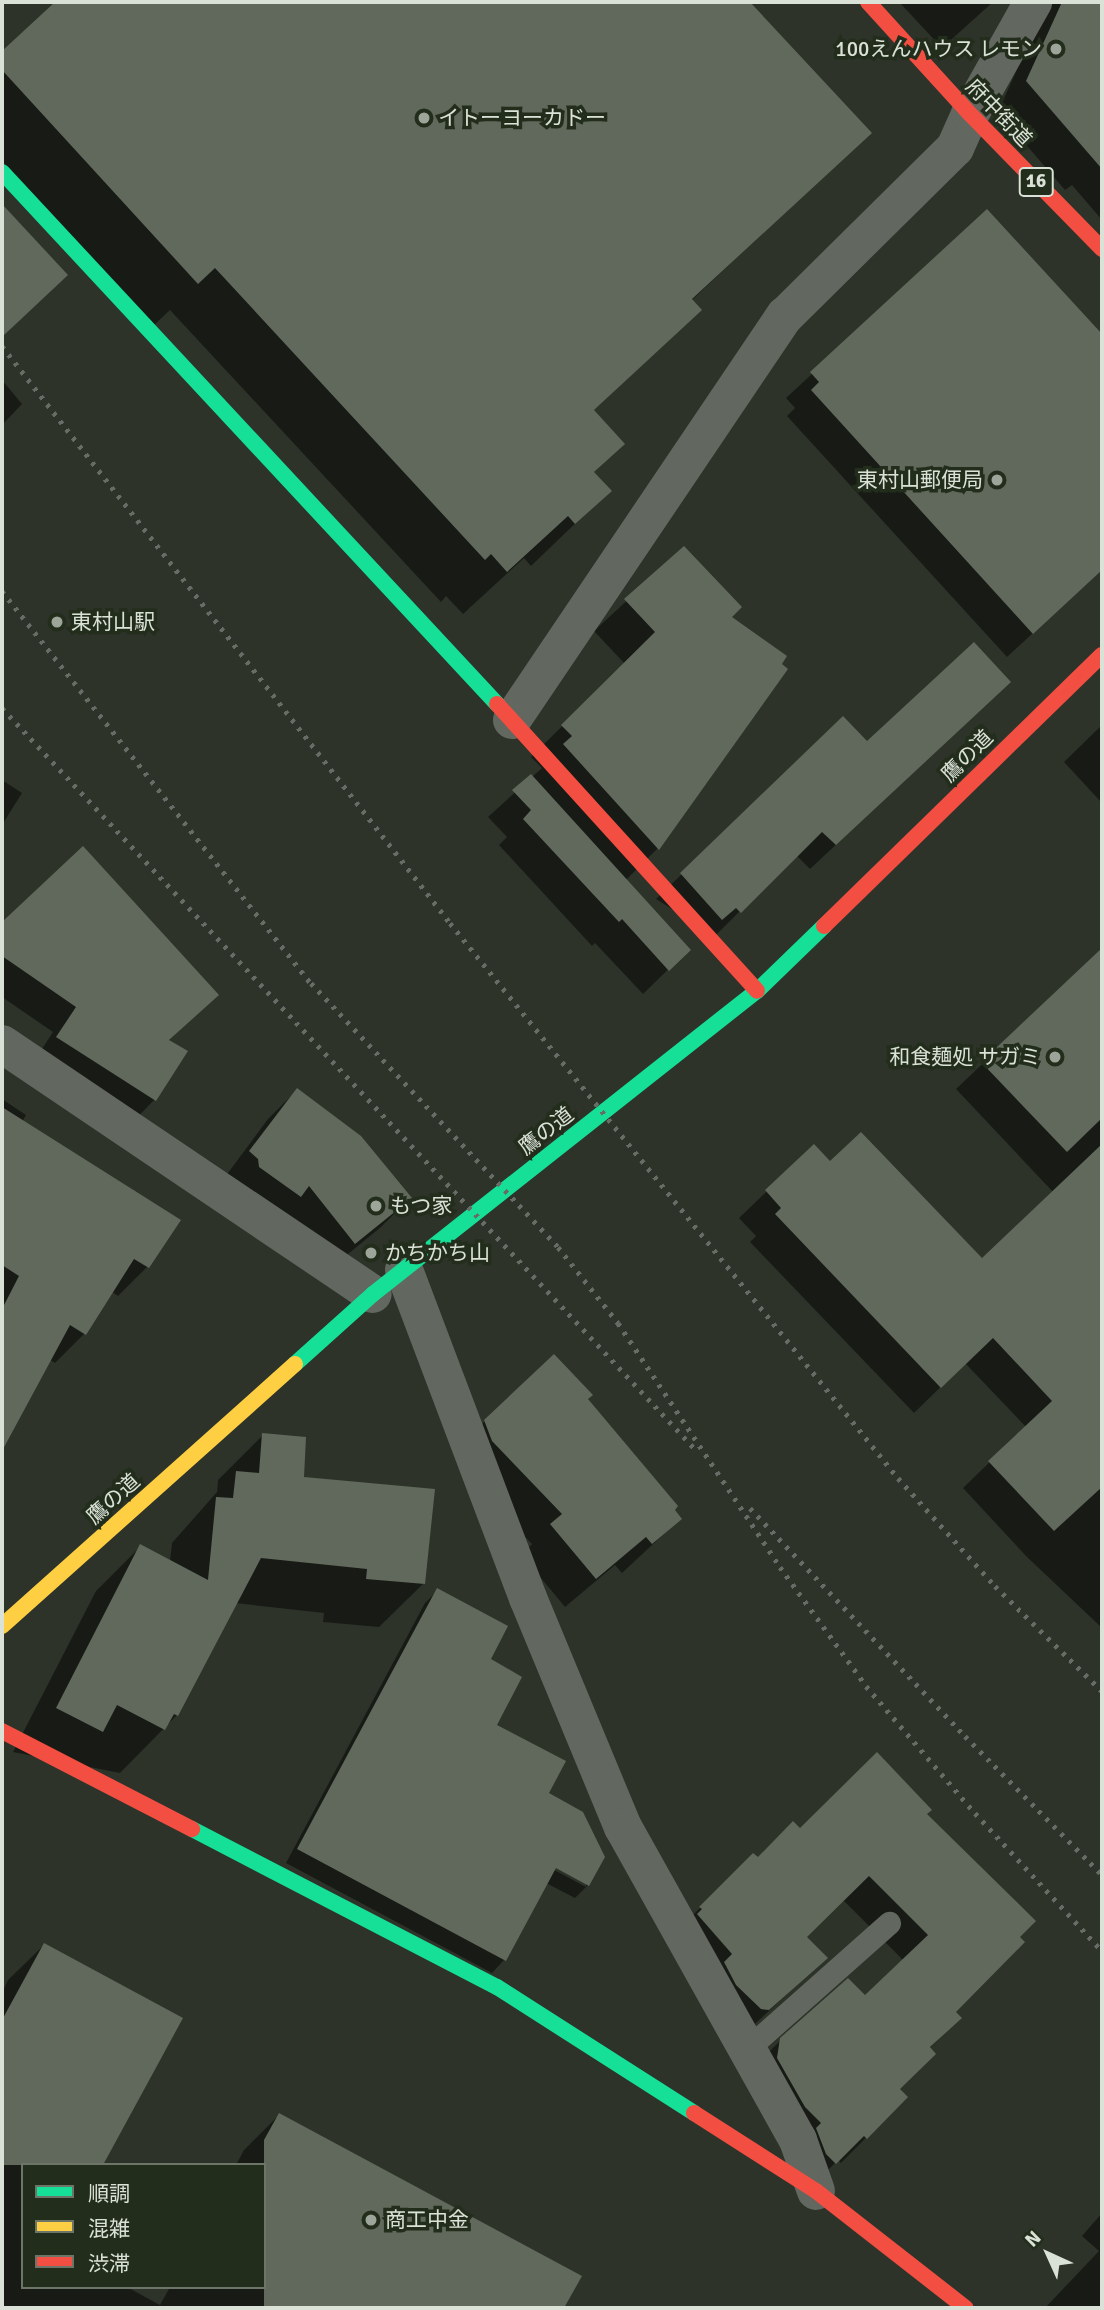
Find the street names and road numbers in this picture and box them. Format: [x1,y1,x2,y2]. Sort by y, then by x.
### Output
street label: 府中街道 [961,74,1037,152]
road number: 16 [1018,166,1054,198]
street label: 鷹の道 [936,725,998,787]
street label: 鷹の道 [513,1102,579,1160]
street label: 鷹の道 [81,1469,145,1529]

